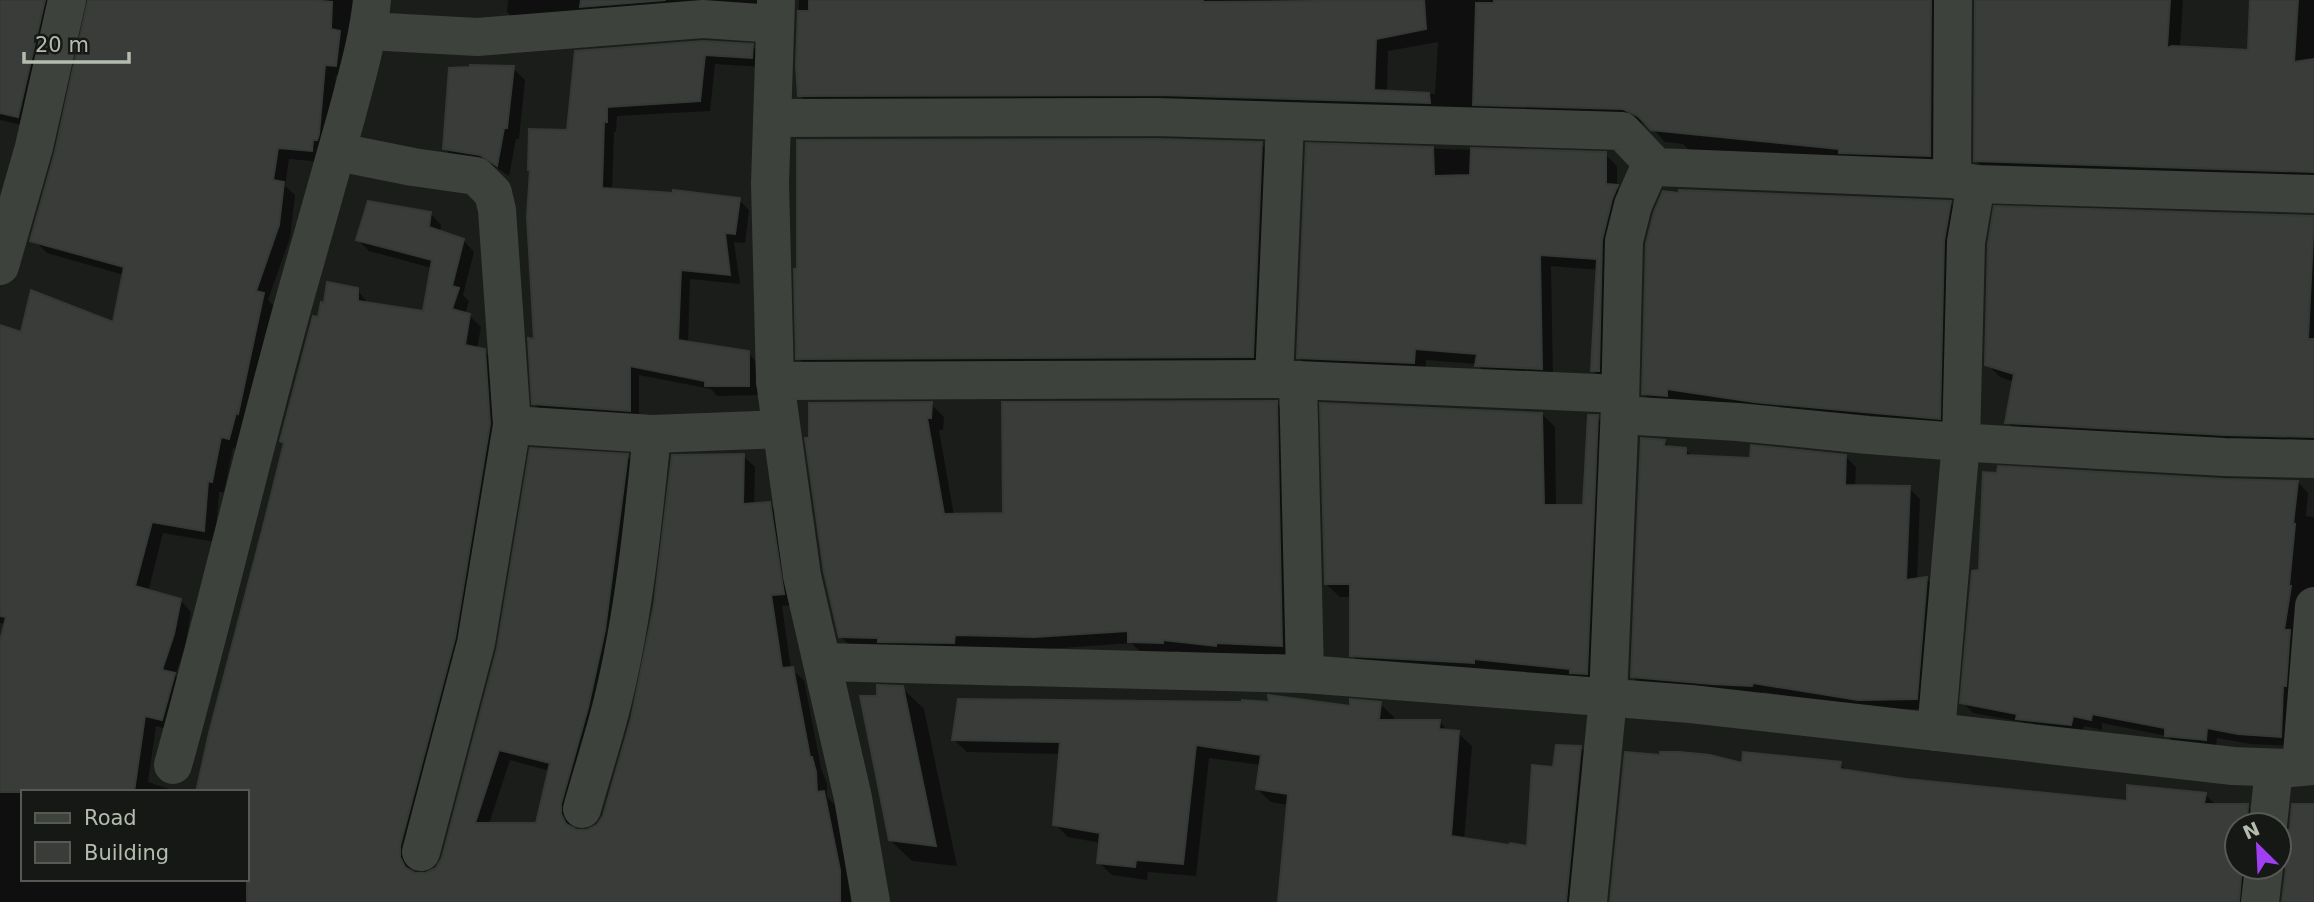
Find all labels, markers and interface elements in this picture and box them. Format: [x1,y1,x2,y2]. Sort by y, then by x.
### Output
scale bar [24,21,130,65]
text: 20 m [35,33,89,57]
legend [21,790,248,881]
text: Road [84,806,137,830]
north arrow [2223,811,2293,881]
text: N [2239,817,2263,844]
text: Building [84,841,169,865]

